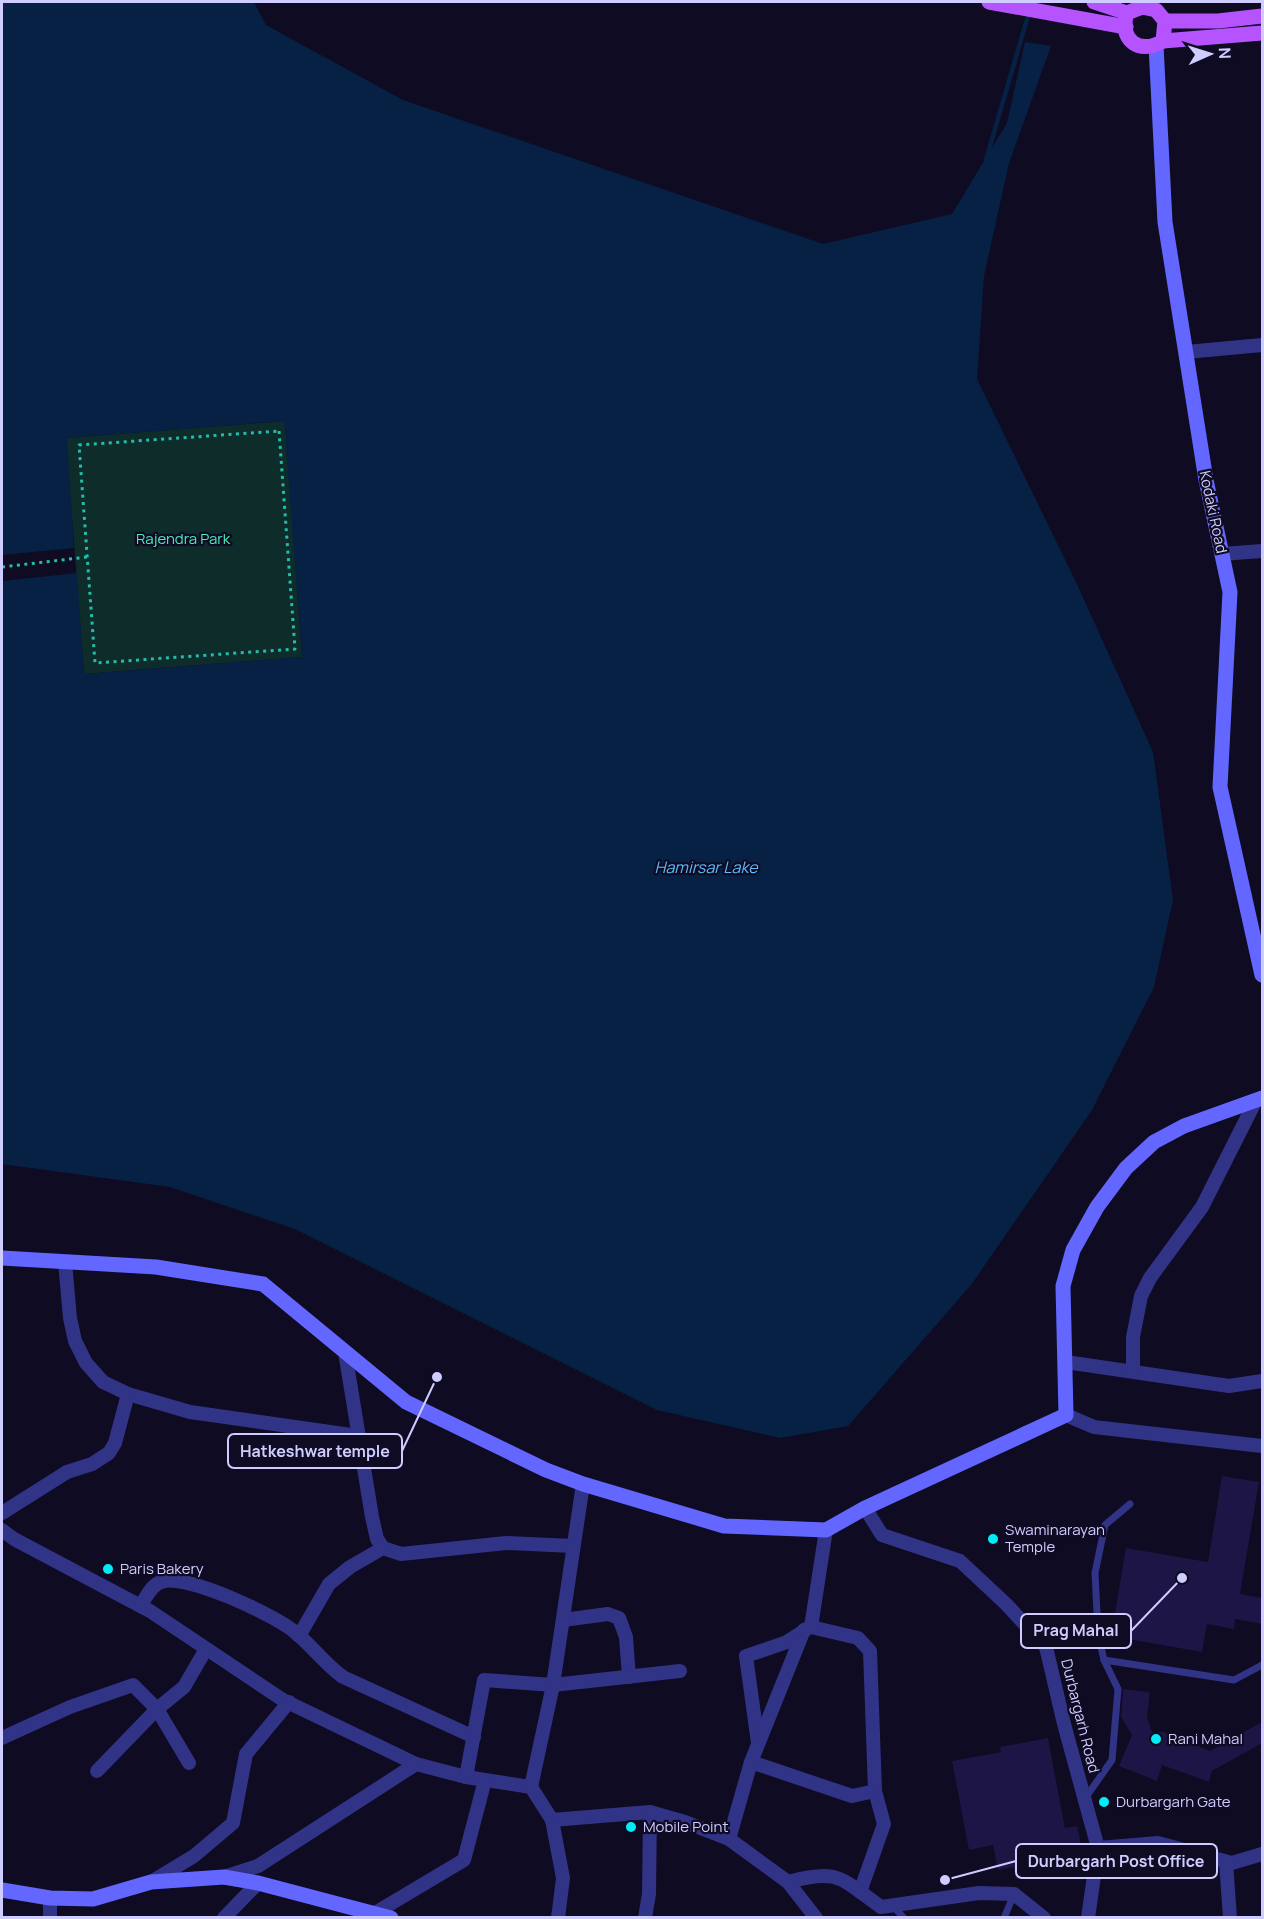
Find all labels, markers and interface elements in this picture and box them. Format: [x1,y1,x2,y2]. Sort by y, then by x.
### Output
north arrow [1180,24,1240,84]
text: N [1214,47,1236,60]
street label: Kodaki Road [1194,469,1232,555]
park label: Rajendra Park [136,528,231,549]
water label: Hamirsar Lake [654,856,759,878]
callout: Hatkeshwar temple [228,1434,402,1468]
text: Hatkeshwar temple [240,1440,390,1462]
place label: Swaminarayan Temple [1005,1519,1105,1557]
marker: Swaminarayan Temple [986,1532,1000,1546]
place label: Paris Bakery [120,1558,204,1579]
marker: Paris Bakery [101,1562,115,1576]
callout: Prag Mahal [1021,1614,1131,1648]
text: Prag Mahal [1033,1619,1119,1641]
street label: Durbargarh Road [1056,1657,1105,1775]
place label: Rani Mahal [1168,1728,1243,1749]
marker: Rani Mahal [1149,1732,1163,1746]
place label: Durbargarh Gate [1116,1791,1231,1812]
marker: Durbargarh Gate [1097,1795,1111,1809]
place label: Mobile Point [643,1816,728,1837]
marker: Mobile Point [624,1820,638,1834]
callout: Durbargarh Post Office [1016,1844,1217,1878]
text: Durbargarh Post Office [1028,1850,1205,1872]

